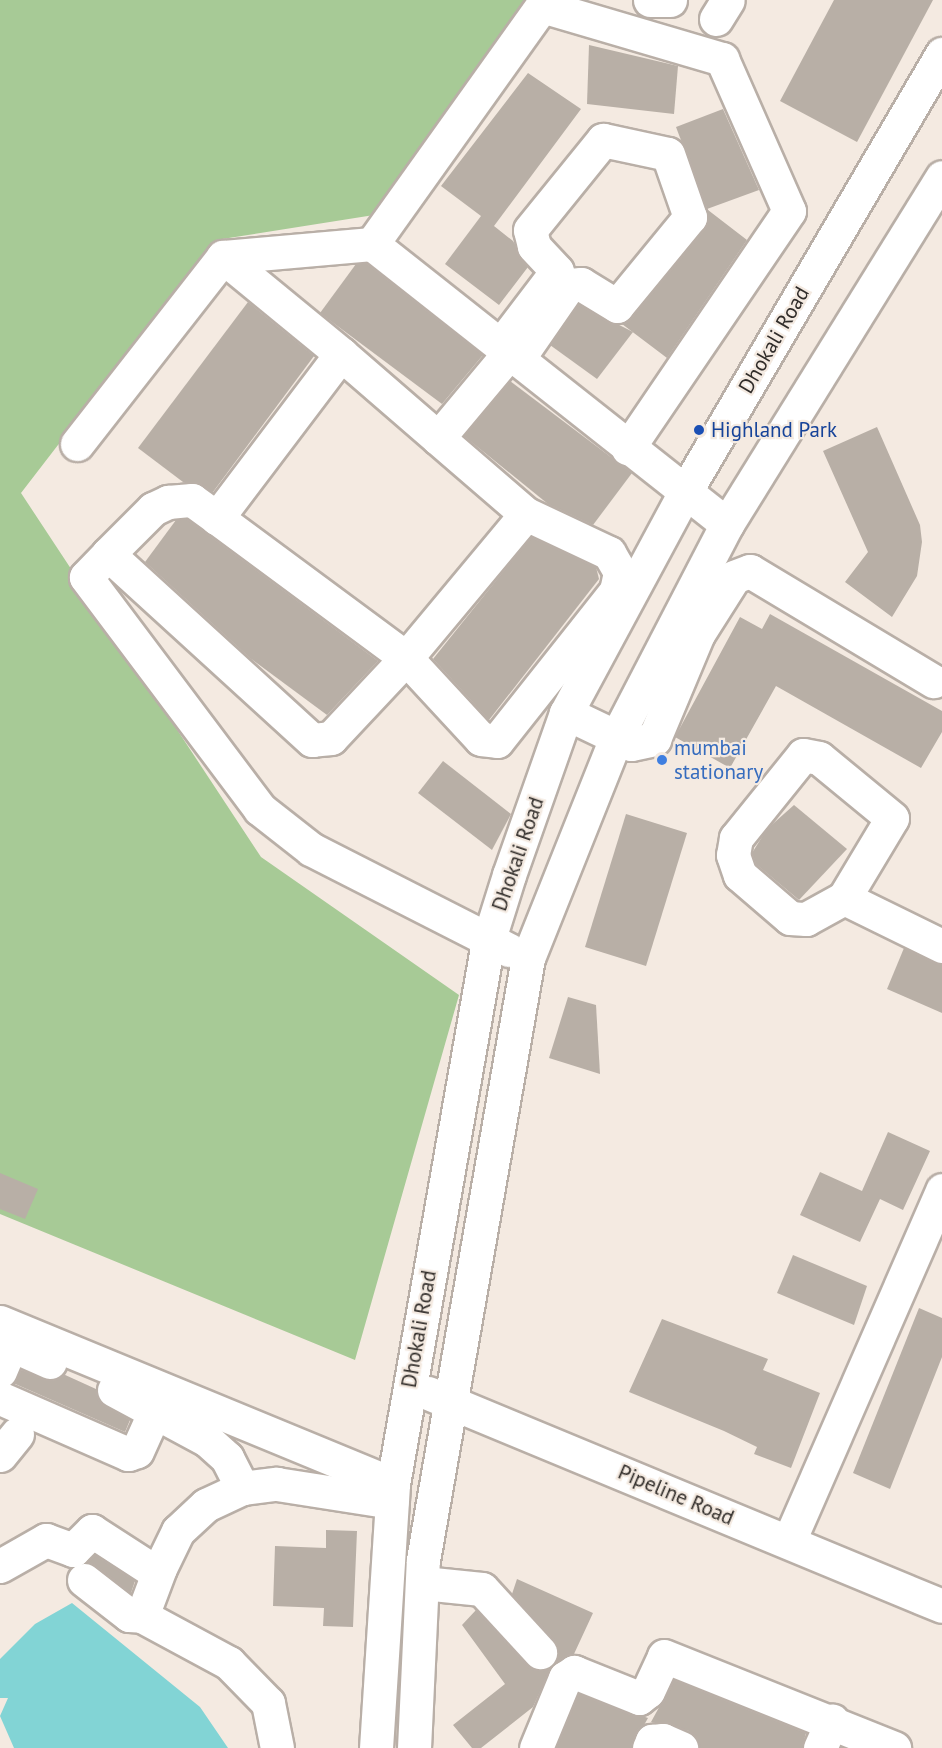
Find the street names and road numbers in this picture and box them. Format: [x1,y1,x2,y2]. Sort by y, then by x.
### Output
street label: Dhokali Road [733,282,815,398]
street label: Dhokali Road [487,794,549,914]
street label: Dhokali Road [396,1268,442,1390]
street label: Pipeline Road [614,1459,738,1531]

